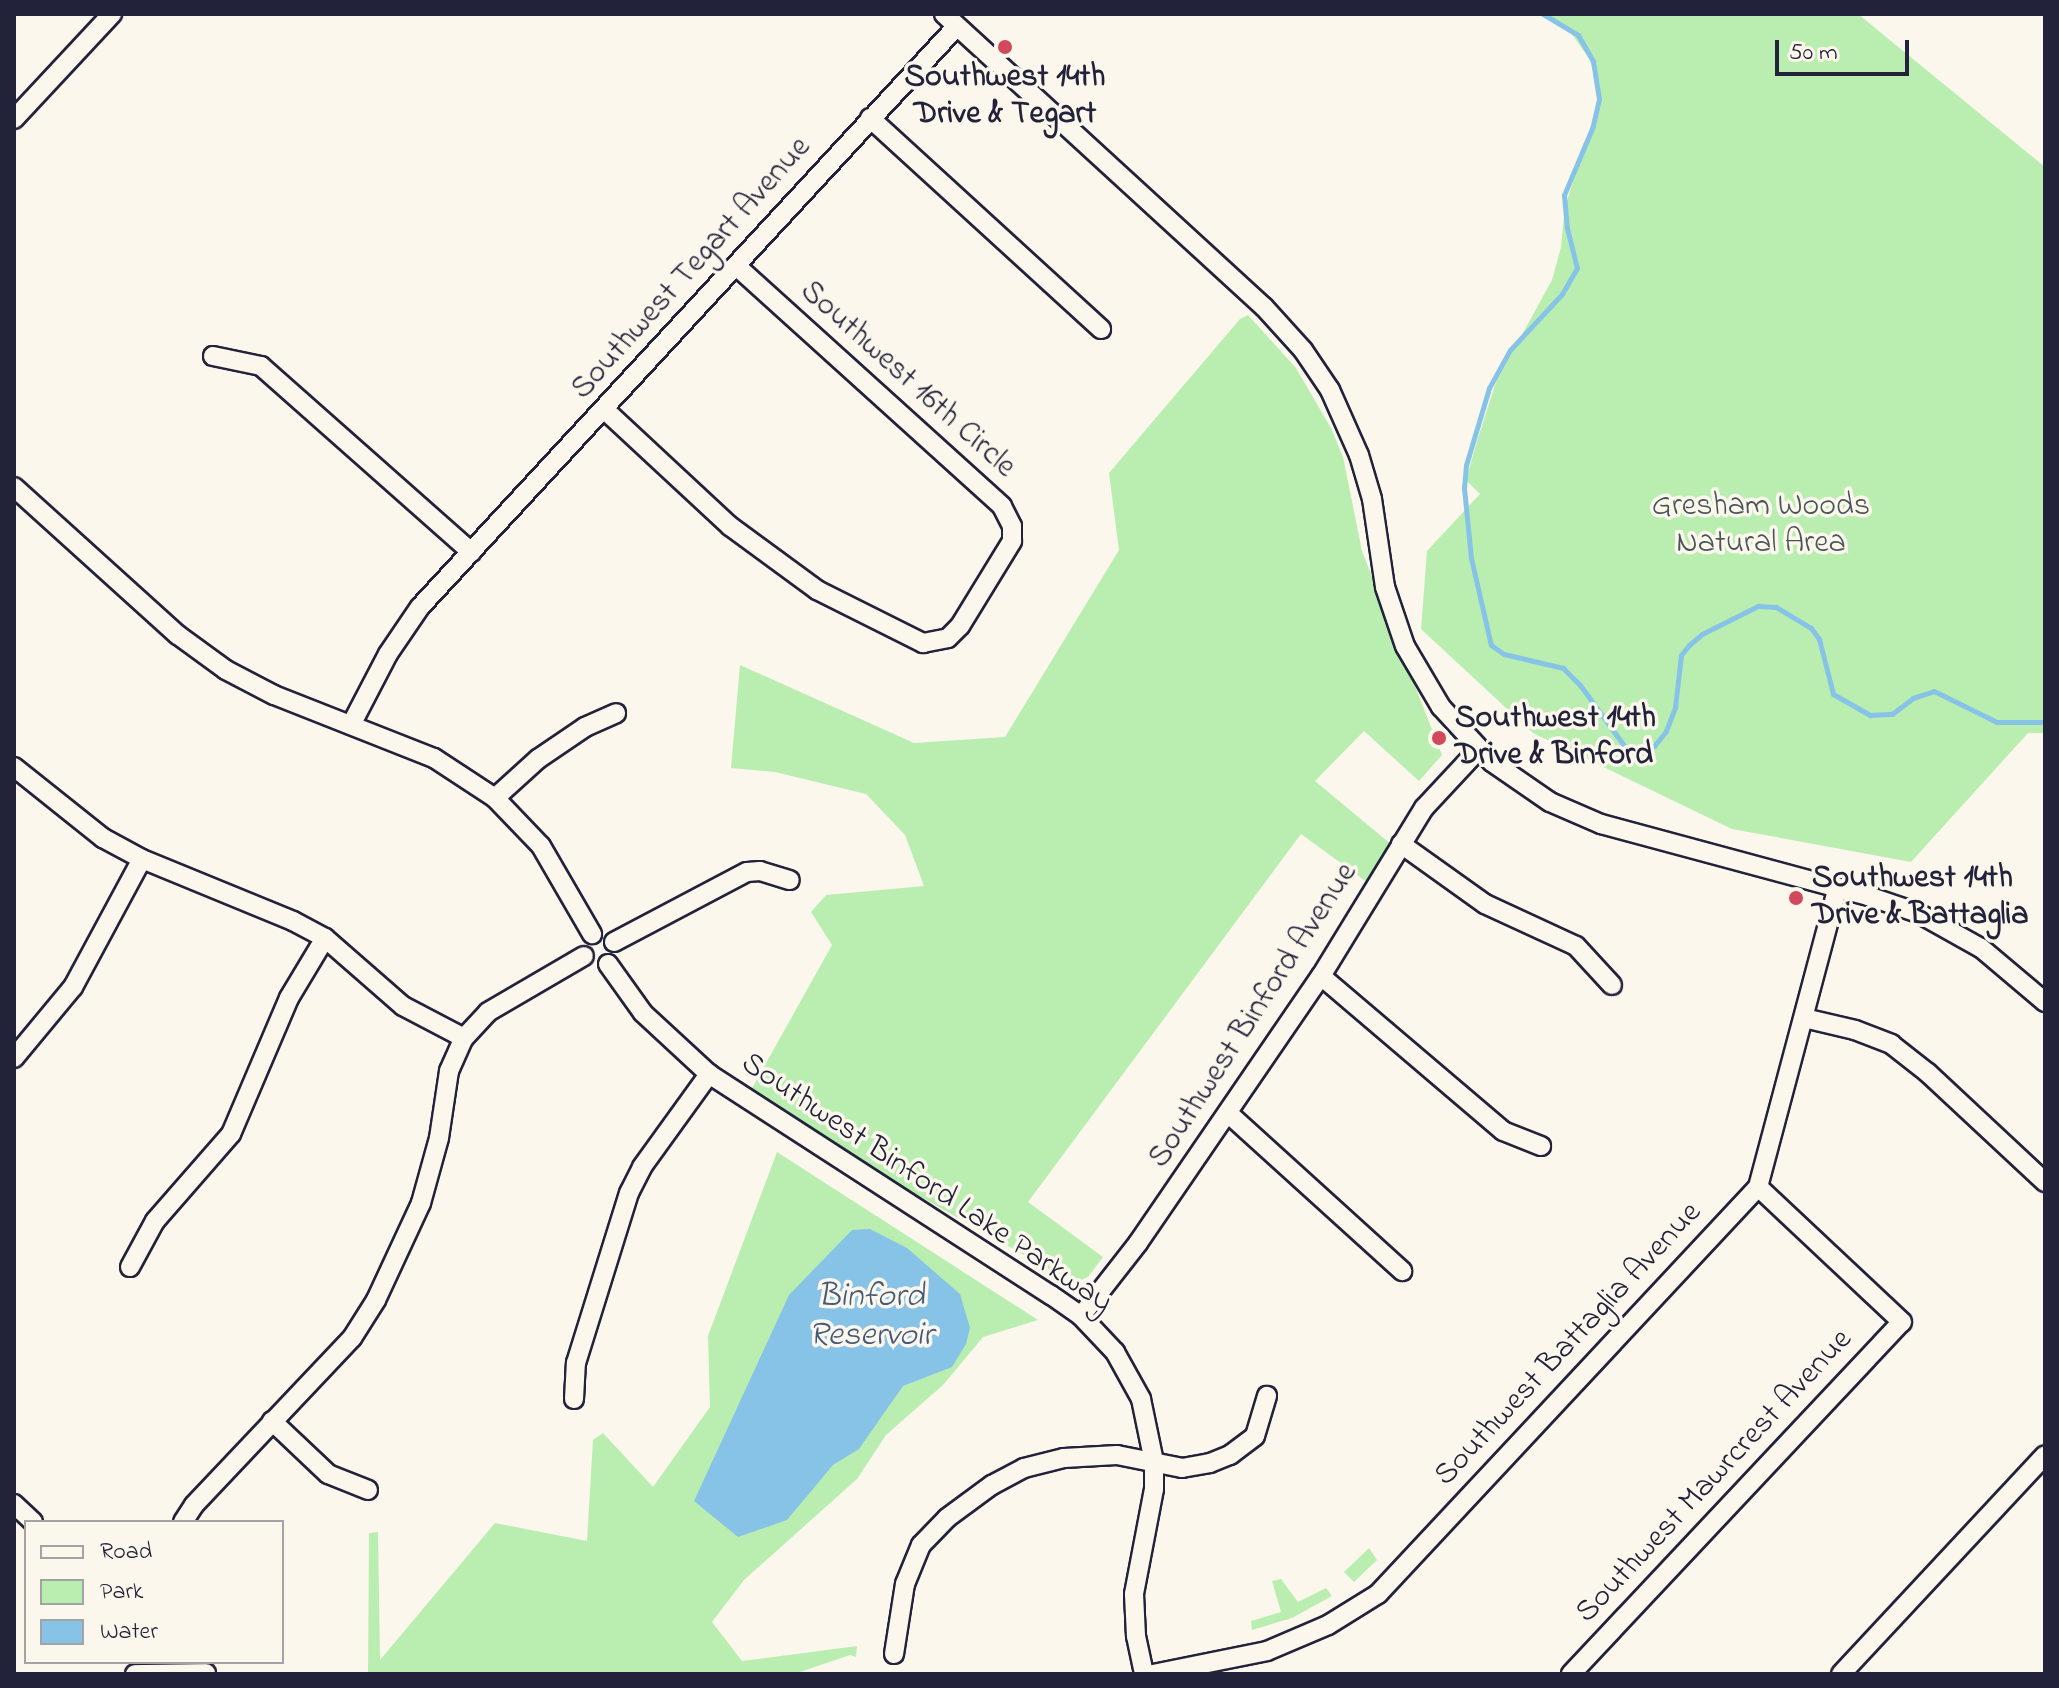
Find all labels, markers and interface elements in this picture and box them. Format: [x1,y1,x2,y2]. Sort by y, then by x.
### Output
scale bar [1779,24,1913,74]
text: 50 m [1789,36,1838,71]
marker: Southwest 14th Drive & Tegart [996,38,1014,56]
place label: Southwest 14th Drive & Tegart [904,60,1106,135]
street label: Southwest Tegart Avenue [564,130,820,408]
street label: Southwest 16th Circle [791,273,1023,487]
park label: Gresham Woods Natural Area [1652,489,1870,564]
place label: Southwest 14th Drive & Binford [1455,701,1656,776]
marker: Southwest 14th Drive & Binford [1430,729,1448,747]
street label: Southwest Binford Avenue [1141,856,1367,1176]
place label: Southwest 14th Drive & Battaglia [1812,861,2029,936]
marker: Southwest 14th Drive & Battaglia [1787,889,1805,907]
street label: Southwest Binford Lake Parkway [733,1045,1119,1323]
street label: Southwest Battaglia Avenue [1427,1195,1711,1495]
water label: Binford Reservoir [809,1277,933,1356]
street label: Southwest Mawrcrest Avenue [1568,1322,1862,1632]
legend [24,1520,284,1664]
text: Road [100,1535,152,1570]
text: Park [100,1575,143,1610]
text: Water [100,1615,158,1650]

